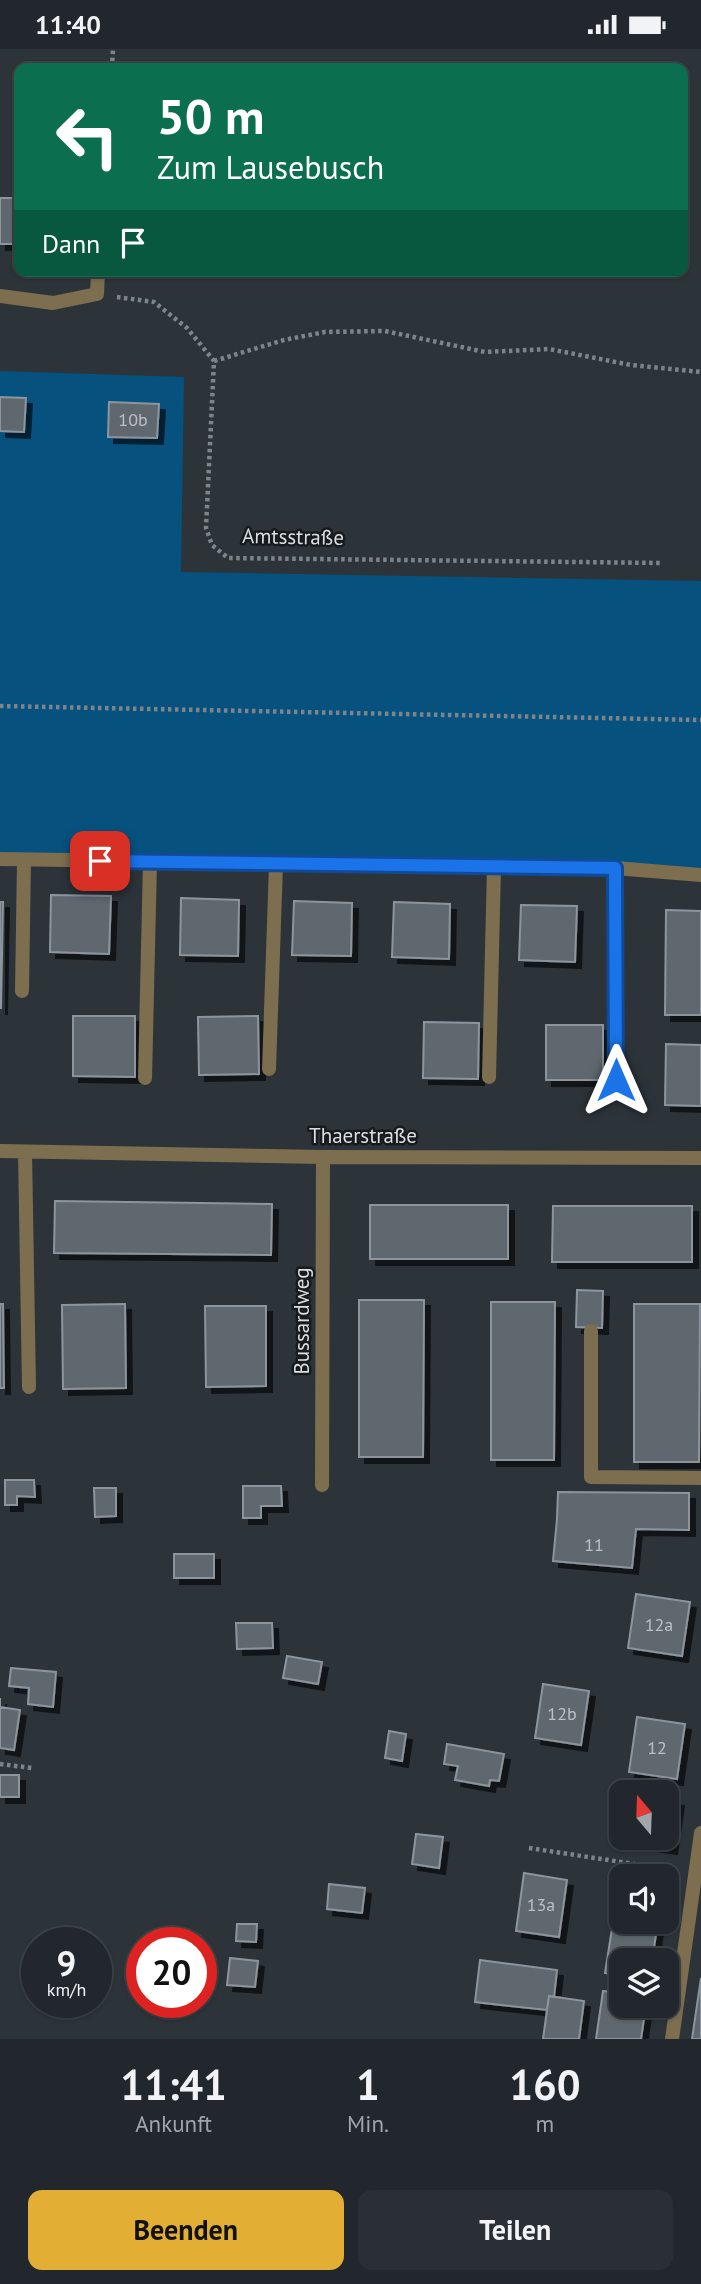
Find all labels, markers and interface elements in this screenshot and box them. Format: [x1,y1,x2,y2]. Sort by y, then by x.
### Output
text: 11:40 [35,8,101,41]
text: 50 m [157,84,264,148]
icon: left [42,91,133,182]
text: Zum Lausebusch [157,146,384,188]
icon: arrive [114,224,152,262]
text: Dann [42,227,100,260]
house number: 10b [118,408,148,431]
street label: Amtsstraße [242,522,344,551]
pin [70,831,130,891]
icon: arrive [81,842,119,880]
position arrow [579,1043,653,1117]
street label: Thaerstraße [309,1122,417,1149]
street label: Bussardweg [288,1267,315,1375]
house number: 11 [584,1533,604,1556]
house number: 12a [645,1613,673,1636]
house number: 12b [547,1702,577,1725]
house number: 12 [647,1736,667,1759]
north arrow [609,1780,679,1850]
map controls [609,1780,679,2018]
button: sound [609,1864,679,1934]
house number: 13a [527,1893,555,1916]
speed limit sign: 20 [126,1927,217,2018]
text: 9 [57,1940,76,1986]
button: layers [609,1948,679,2018]
text: km/h [47,1978,86,2001]
text: 11:41 [120,2057,227,2112]
text: 1 [356,2057,380,2112]
text: 160 [509,2057,581,2112]
text: Ankunft [135,2109,212,2138]
text: Min. [347,2109,389,2138]
text: m [536,2109,554,2138]
button: Beenden [28,2190,344,2270]
button: Teilen [358,2190,673,2270]

